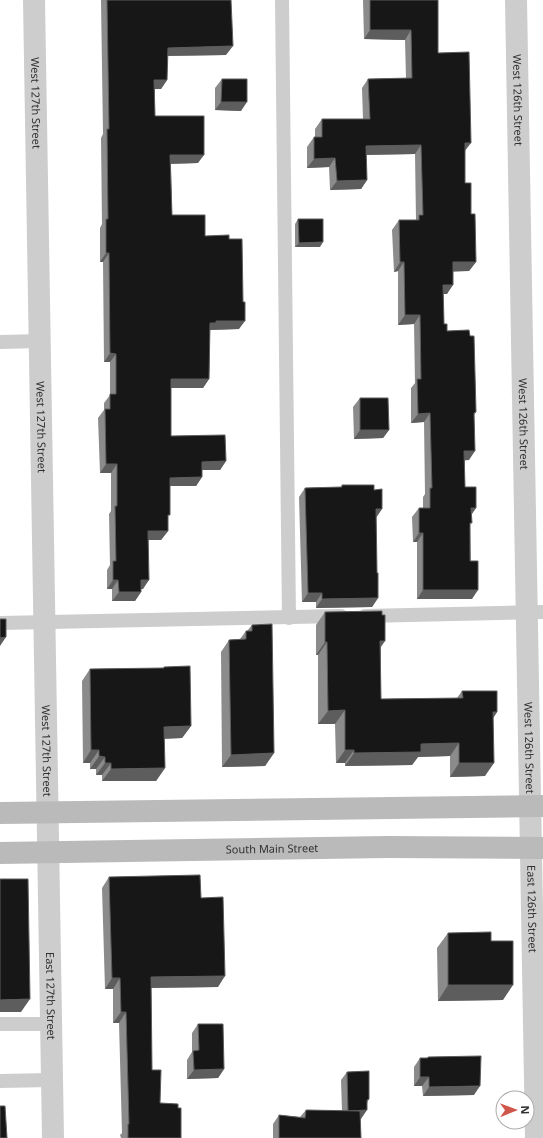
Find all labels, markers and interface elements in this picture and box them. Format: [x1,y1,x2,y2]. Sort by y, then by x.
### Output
street label: West 126th Street [510,54,527,146]
street label: West 127th Street [28,57,44,149]
street label: West 126th Street [516,378,532,470]
street label: West 127th Street [33,381,50,473]
street label: West 126th Street [521,702,538,794]
street label: West 127th Street [39,705,55,797]
street label: South Main Street [226,840,318,857]
street label: East 126th Street [524,865,541,953]
street label: East 127th Street [43,952,59,1040]
north arrow [495,1090,535,1130]
text: N [518,1105,533,1114]

